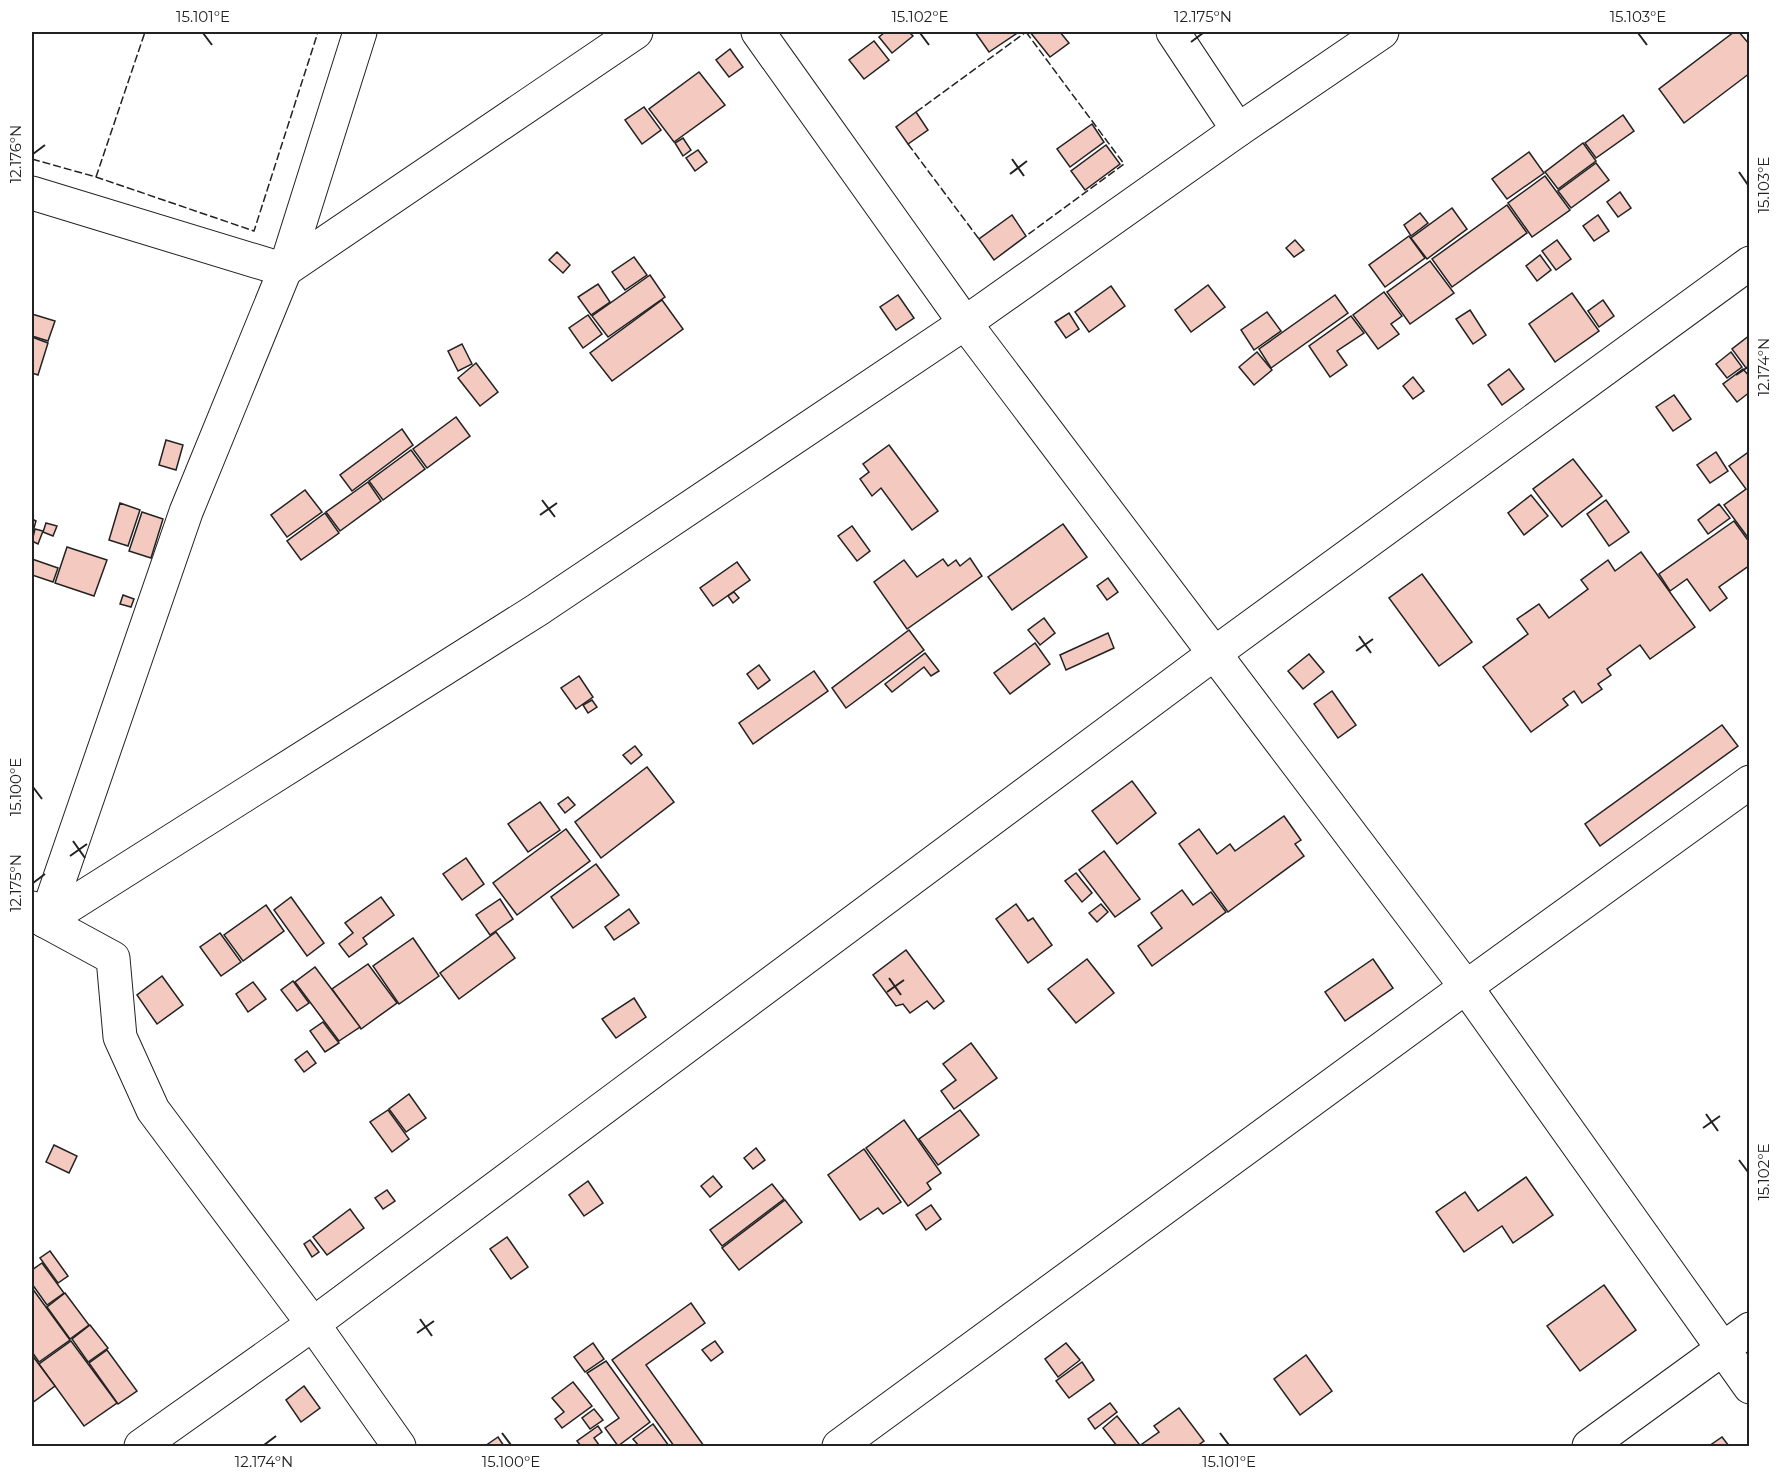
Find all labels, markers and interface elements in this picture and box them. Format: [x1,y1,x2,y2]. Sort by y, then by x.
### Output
text: 15.101°E [176,7,230,26]
text: 15.102°E [891,7,949,26]
text: 12.175°N [1174,7,1232,26]
text: 15.103°E [1610,7,1666,26]
text: 12.176°N [6,125,25,183]
text: 15.103°E [1754,157,1773,213]
text: 12.174°N [1754,338,1773,396]
text: 15.100°E [6,758,25,816]
text: 12.175°N [6,854,25,912]
text: 15.102°E [1754,1143,1773,1201]
text: 12.174°N [235,1452,293,1471]
text: 15.100°E [482,1452,540,1471]
text: 15.101°E [1202,1452,1256,1471]

